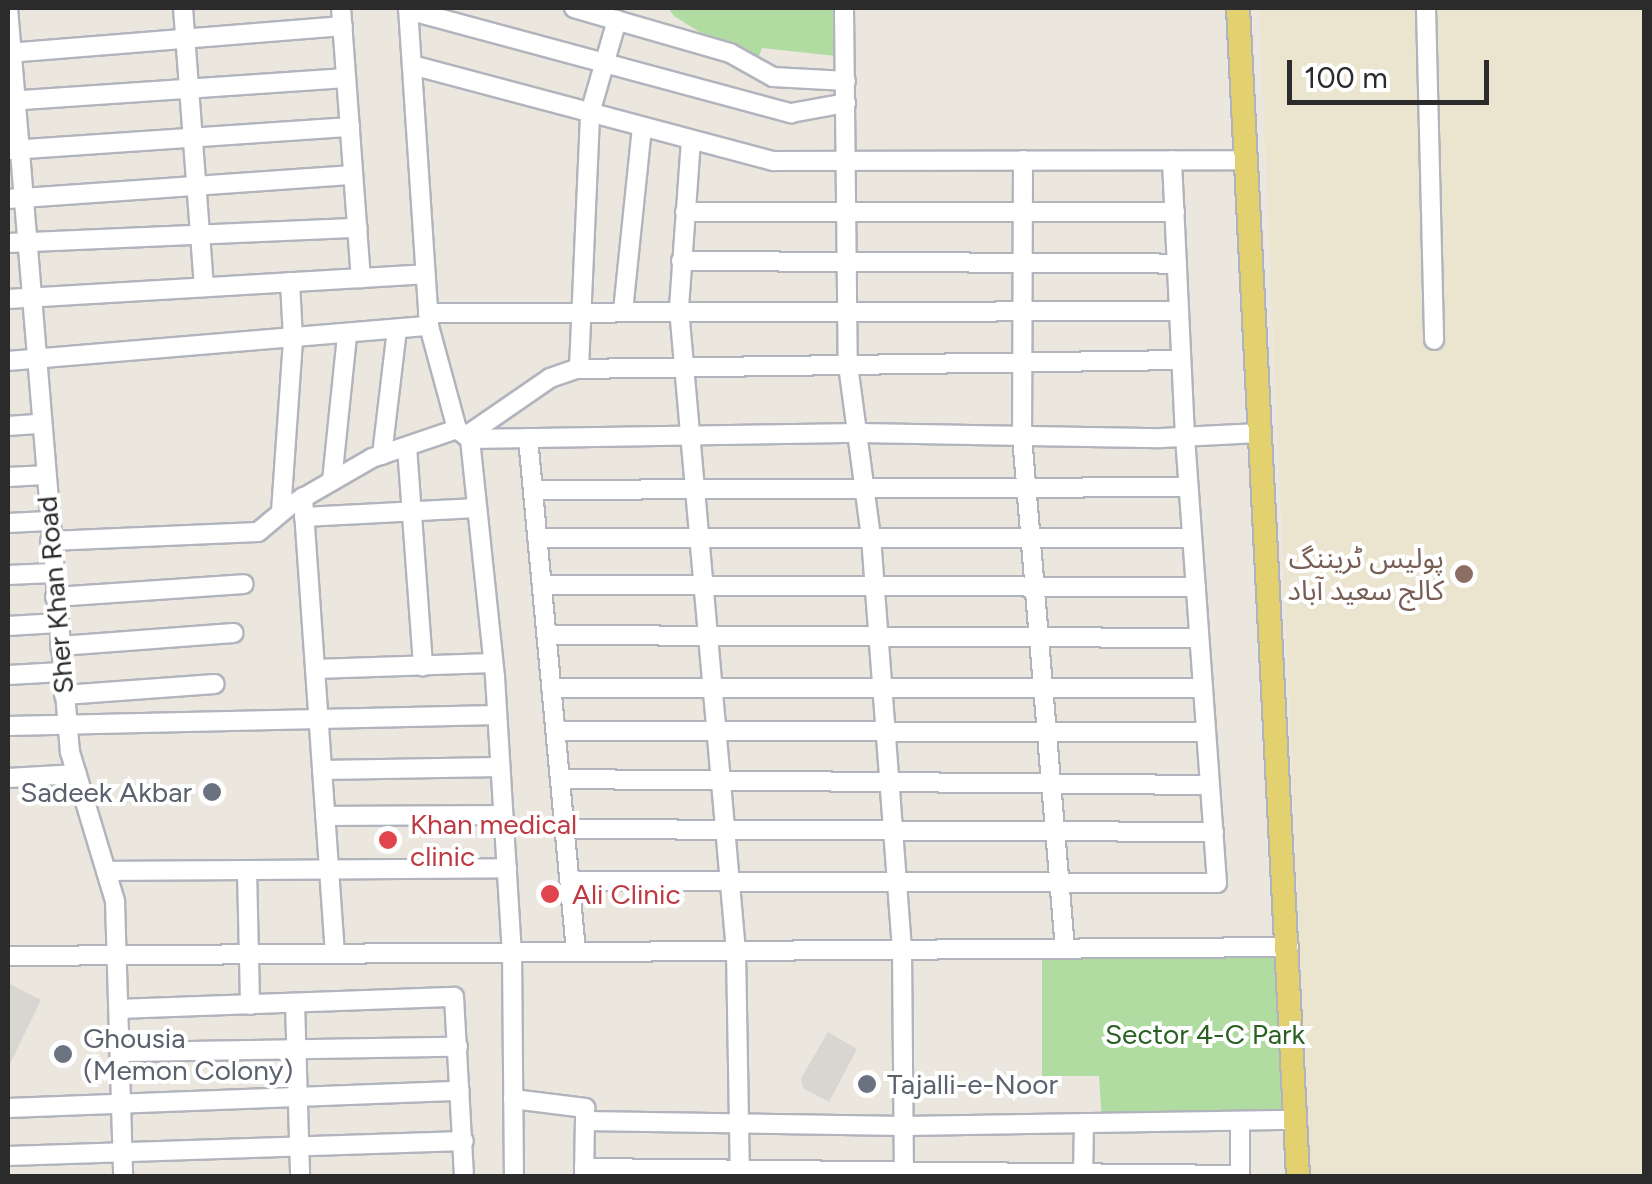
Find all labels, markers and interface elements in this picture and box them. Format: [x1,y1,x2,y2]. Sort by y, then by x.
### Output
scale bar [1292,40,1494,102]
text: 100 m [1304,59,1388,96]
street label: Sher Khan Road [30,495,80,695]
place label: پولیس ٹریننگ کالج سعید آباد [1288,541,1444,607]
marker: پولیس ٹریننگ کالج سعید آباد [1453,563,1475,585]
place label: Sadeek Akbar [20,775,192,809]
marker: Sadeek Akbar [201,781,223,803]
place label: Khan medical clinic [410,807,577,873]
marker: Khan medical clinic [375,827,401,853]
place label: Ali Clinic [572,877,681,911]
marker: Ali Clinic [537,881,563,907]
park label: Sector 4-C Park [1105,1017,1305,1051]
place label: Ghousia (Memon Colony) [83,1021,293,1087]
marker: Ghousia (Memon Colony) [52,1043,74,1065]
place label: Tajalli-e-Noor [887,1067,1058,1101]
marker: Tajalli-e-Noor [856,1073,878,1095]

